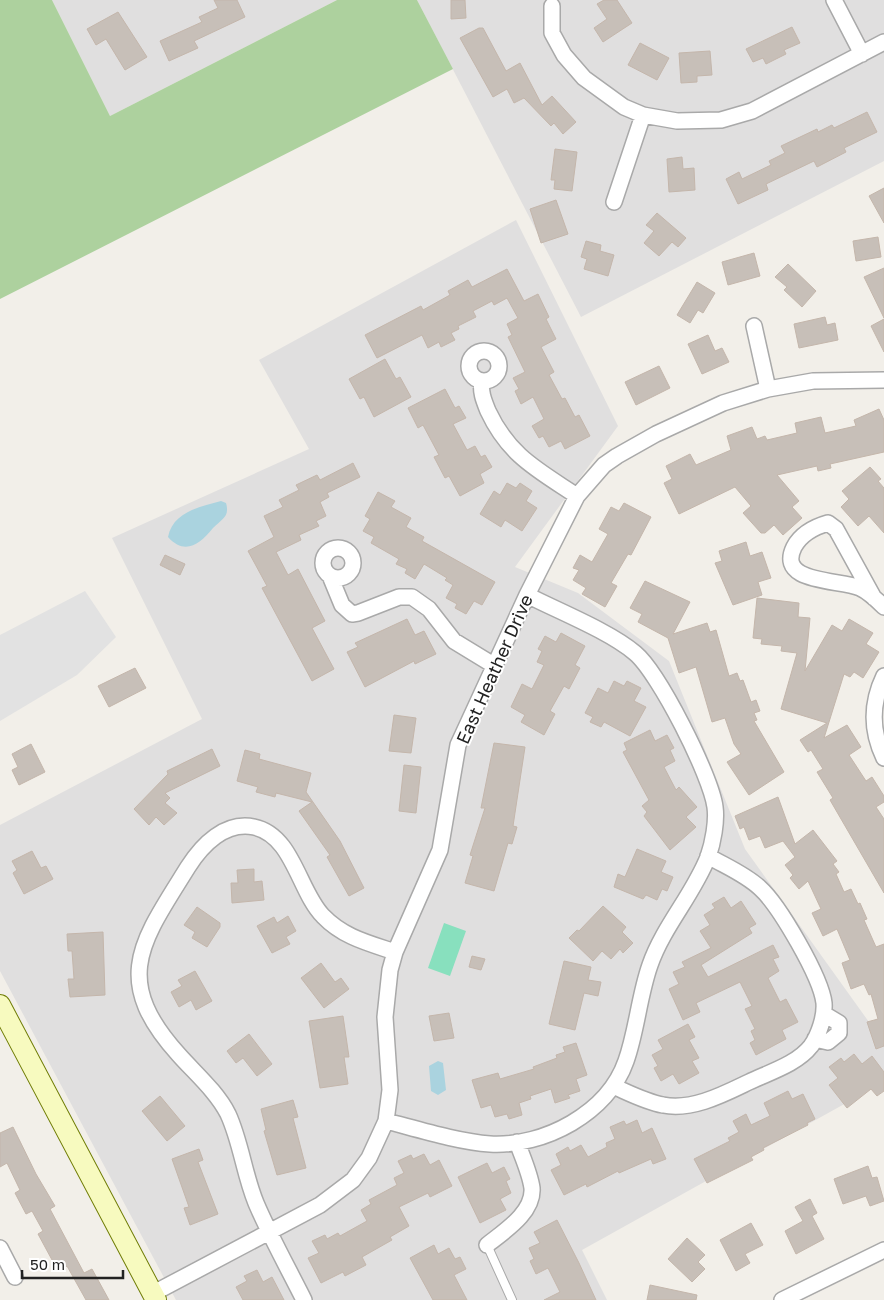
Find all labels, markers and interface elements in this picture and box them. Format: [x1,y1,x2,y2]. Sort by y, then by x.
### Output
street label: East Heather Drive [451,591,537,747]
scale bar [22,1248,124,1280]
text: 50 m [30,1255,65,1273]

